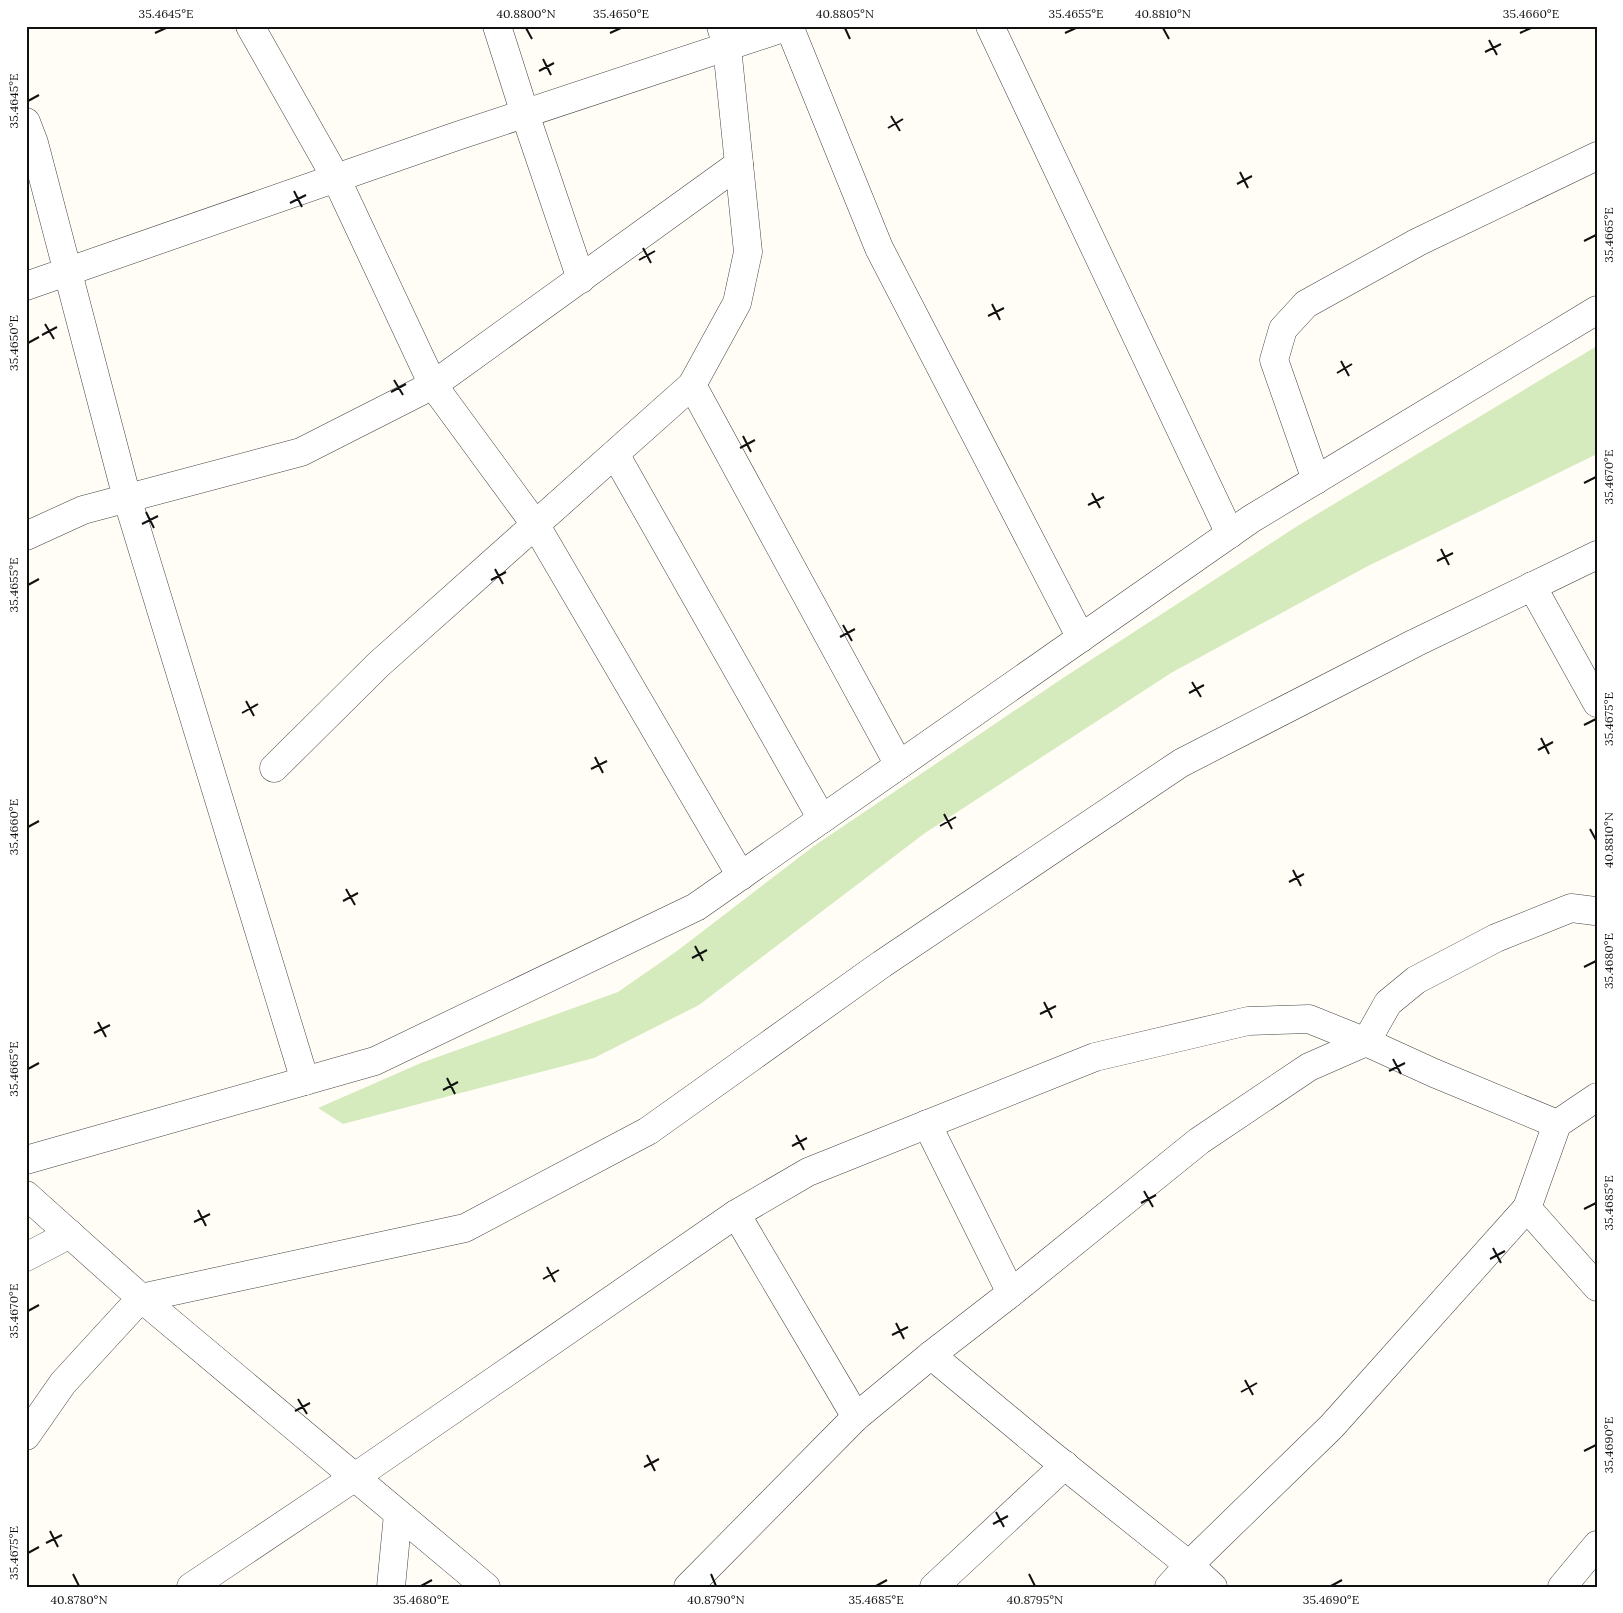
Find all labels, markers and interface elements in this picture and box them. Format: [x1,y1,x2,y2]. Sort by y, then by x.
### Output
text: 35.4645°E [139,6,193,21]
text: 40.8800°N [496,6,556,21]
text: 35.4650°E [593,6,649,21]
text: 40.8805°N [816,6,874,21]
text: 35.4655°E [1048,6,1104,21]
text: 40.8810°N [1135,6,1191,21]
text: 35.4660°E [1503,6,1559,21]
text: 35.4645°E [6,74,21,128]
text: 35.4665°E [1601,207,1616,263]
text: 35.4650°E [6,315,21,371]
text: 35.4670°E [1601,450,1616,504]
text: 35.4655°E [6,557,21,613]
text: 35.4675°E [1601,692,1616,746]
text: 35.4660°E [6,799,21,855]
text: 40.8810°N [1601,812,1616,868]
text: 35.4680°E [1601,933,1616,989]
text: 35.4665°E [6,1041,21,1097]
text: 35.4685°E [1601,1175,1616,1231]
text: 35.4670°E [6,1284,21,1338]
text: 35.4690°E [1601,1417,1616,1473]
text: 35.4675°E [6,1526,21,1580]
text: 40.8780°N [50,1592,108,1607]
text: 35.4680°E [393,1592,449,1607]
text: 40.8790°N [687,1592,745,1607]
text: 35.4685°E [848,1592,904,1607]
text: 40.8795°N [1007,1592,1063,1607]
text: 35.4690°E [1303,1592,1359,1607]

